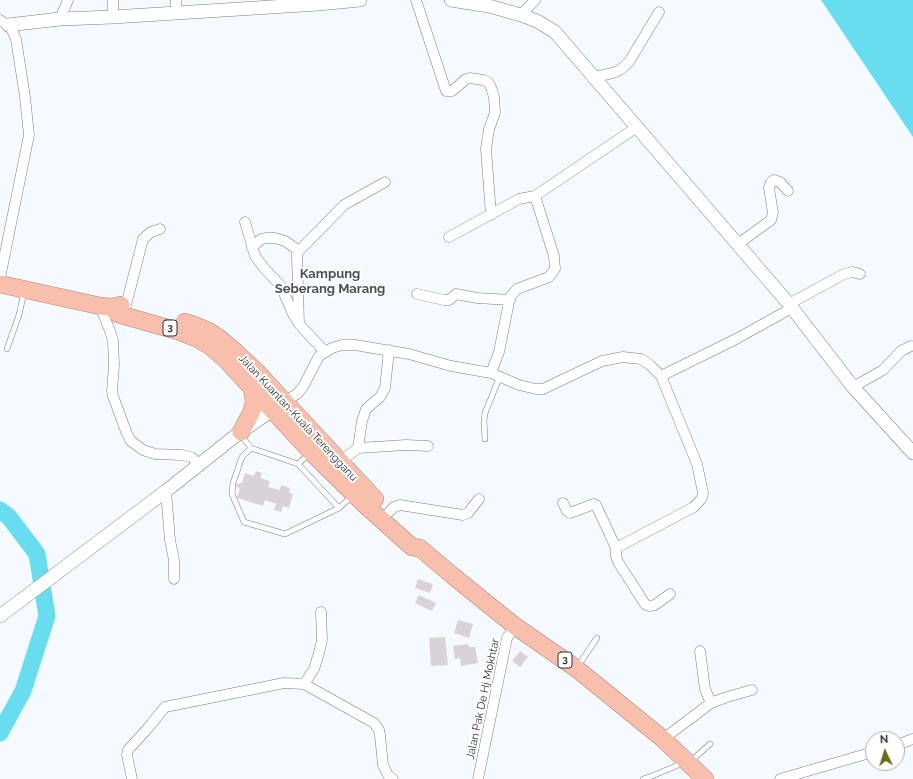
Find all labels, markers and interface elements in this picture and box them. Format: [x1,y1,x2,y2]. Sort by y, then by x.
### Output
district label: Kampung Seberang Marang [275,266,385,297]
road number: 3 [163,320,177,336]
street label: Jalan Kuantan-Kuala Terengganu [236,352,360,484]
street label: Jalan Pak De Hj Mokhtar [464,637,502,761]
road number: 3 [558,652,572,668]
north arrow [865,731,905,771]
text: N [880,733,889,746]

